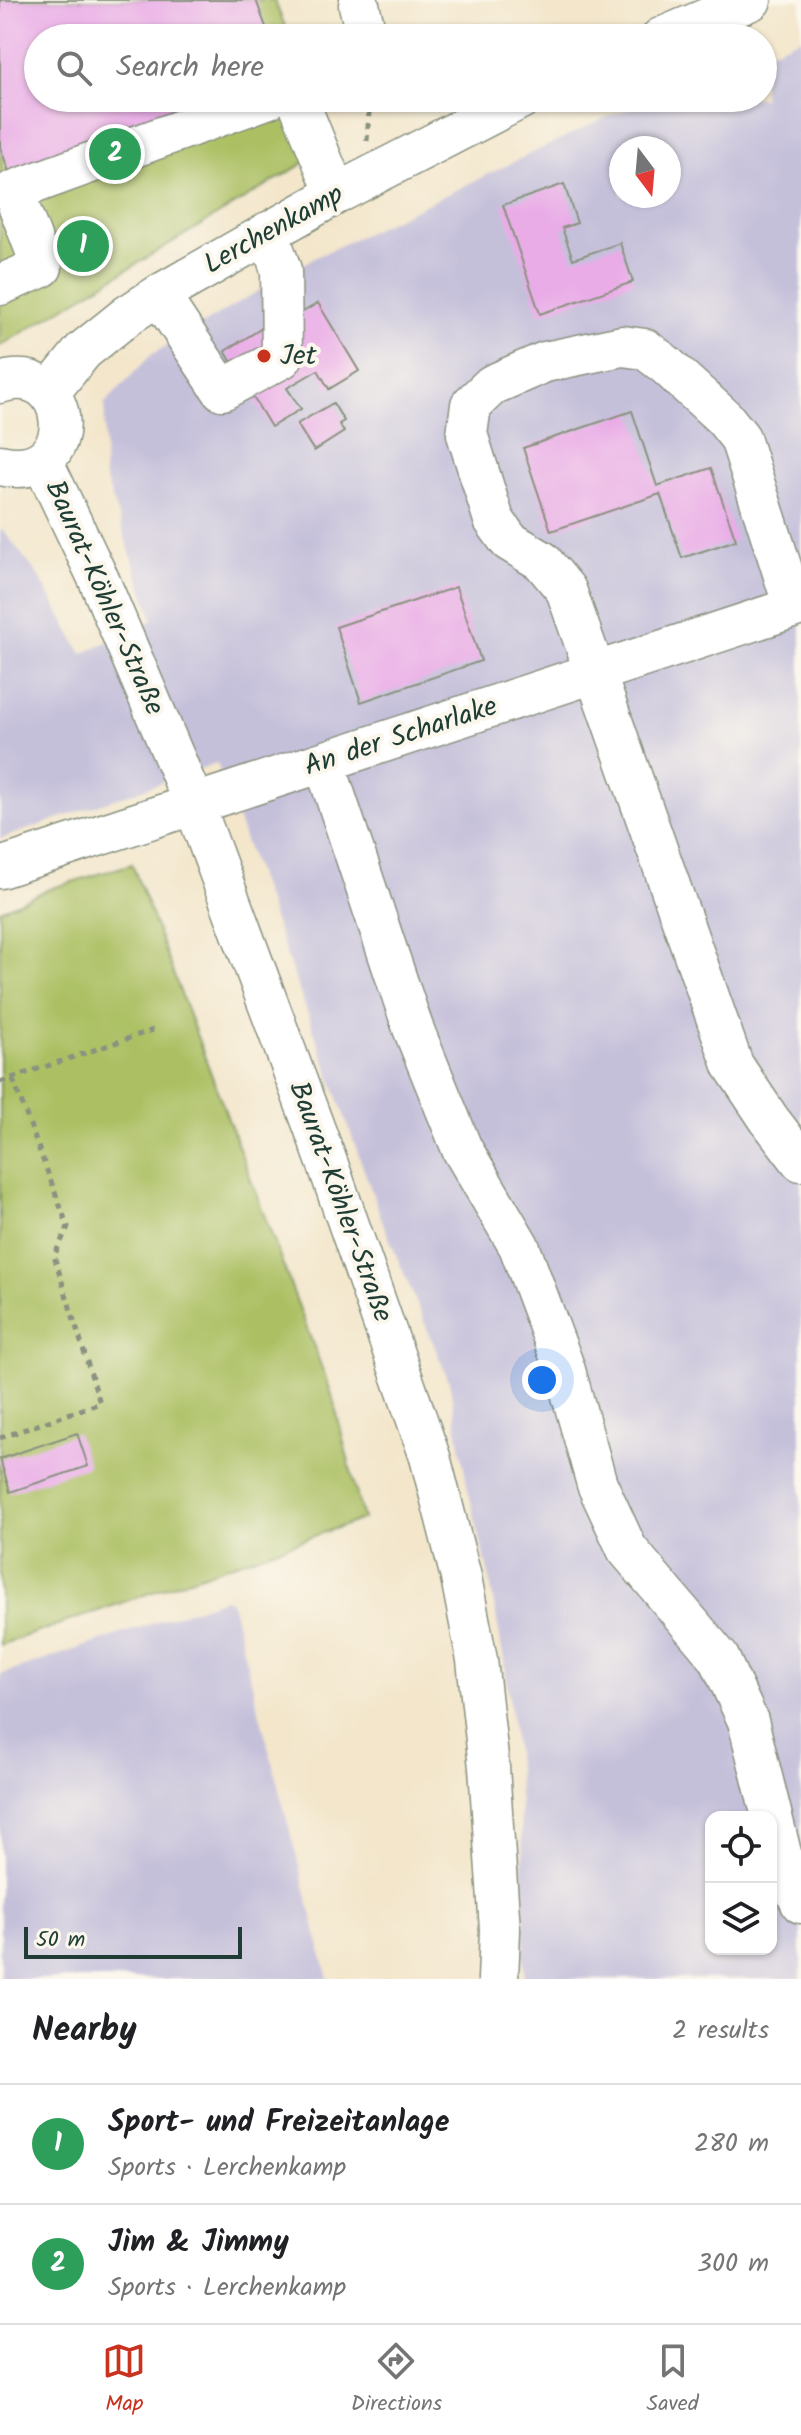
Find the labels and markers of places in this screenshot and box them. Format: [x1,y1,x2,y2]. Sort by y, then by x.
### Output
pin: 2 [89,124,141,184]
pin: 1 [57,216,109,276]
place label: Jet [280,334,318,379]
marker: Jet [255,347,273,365]

